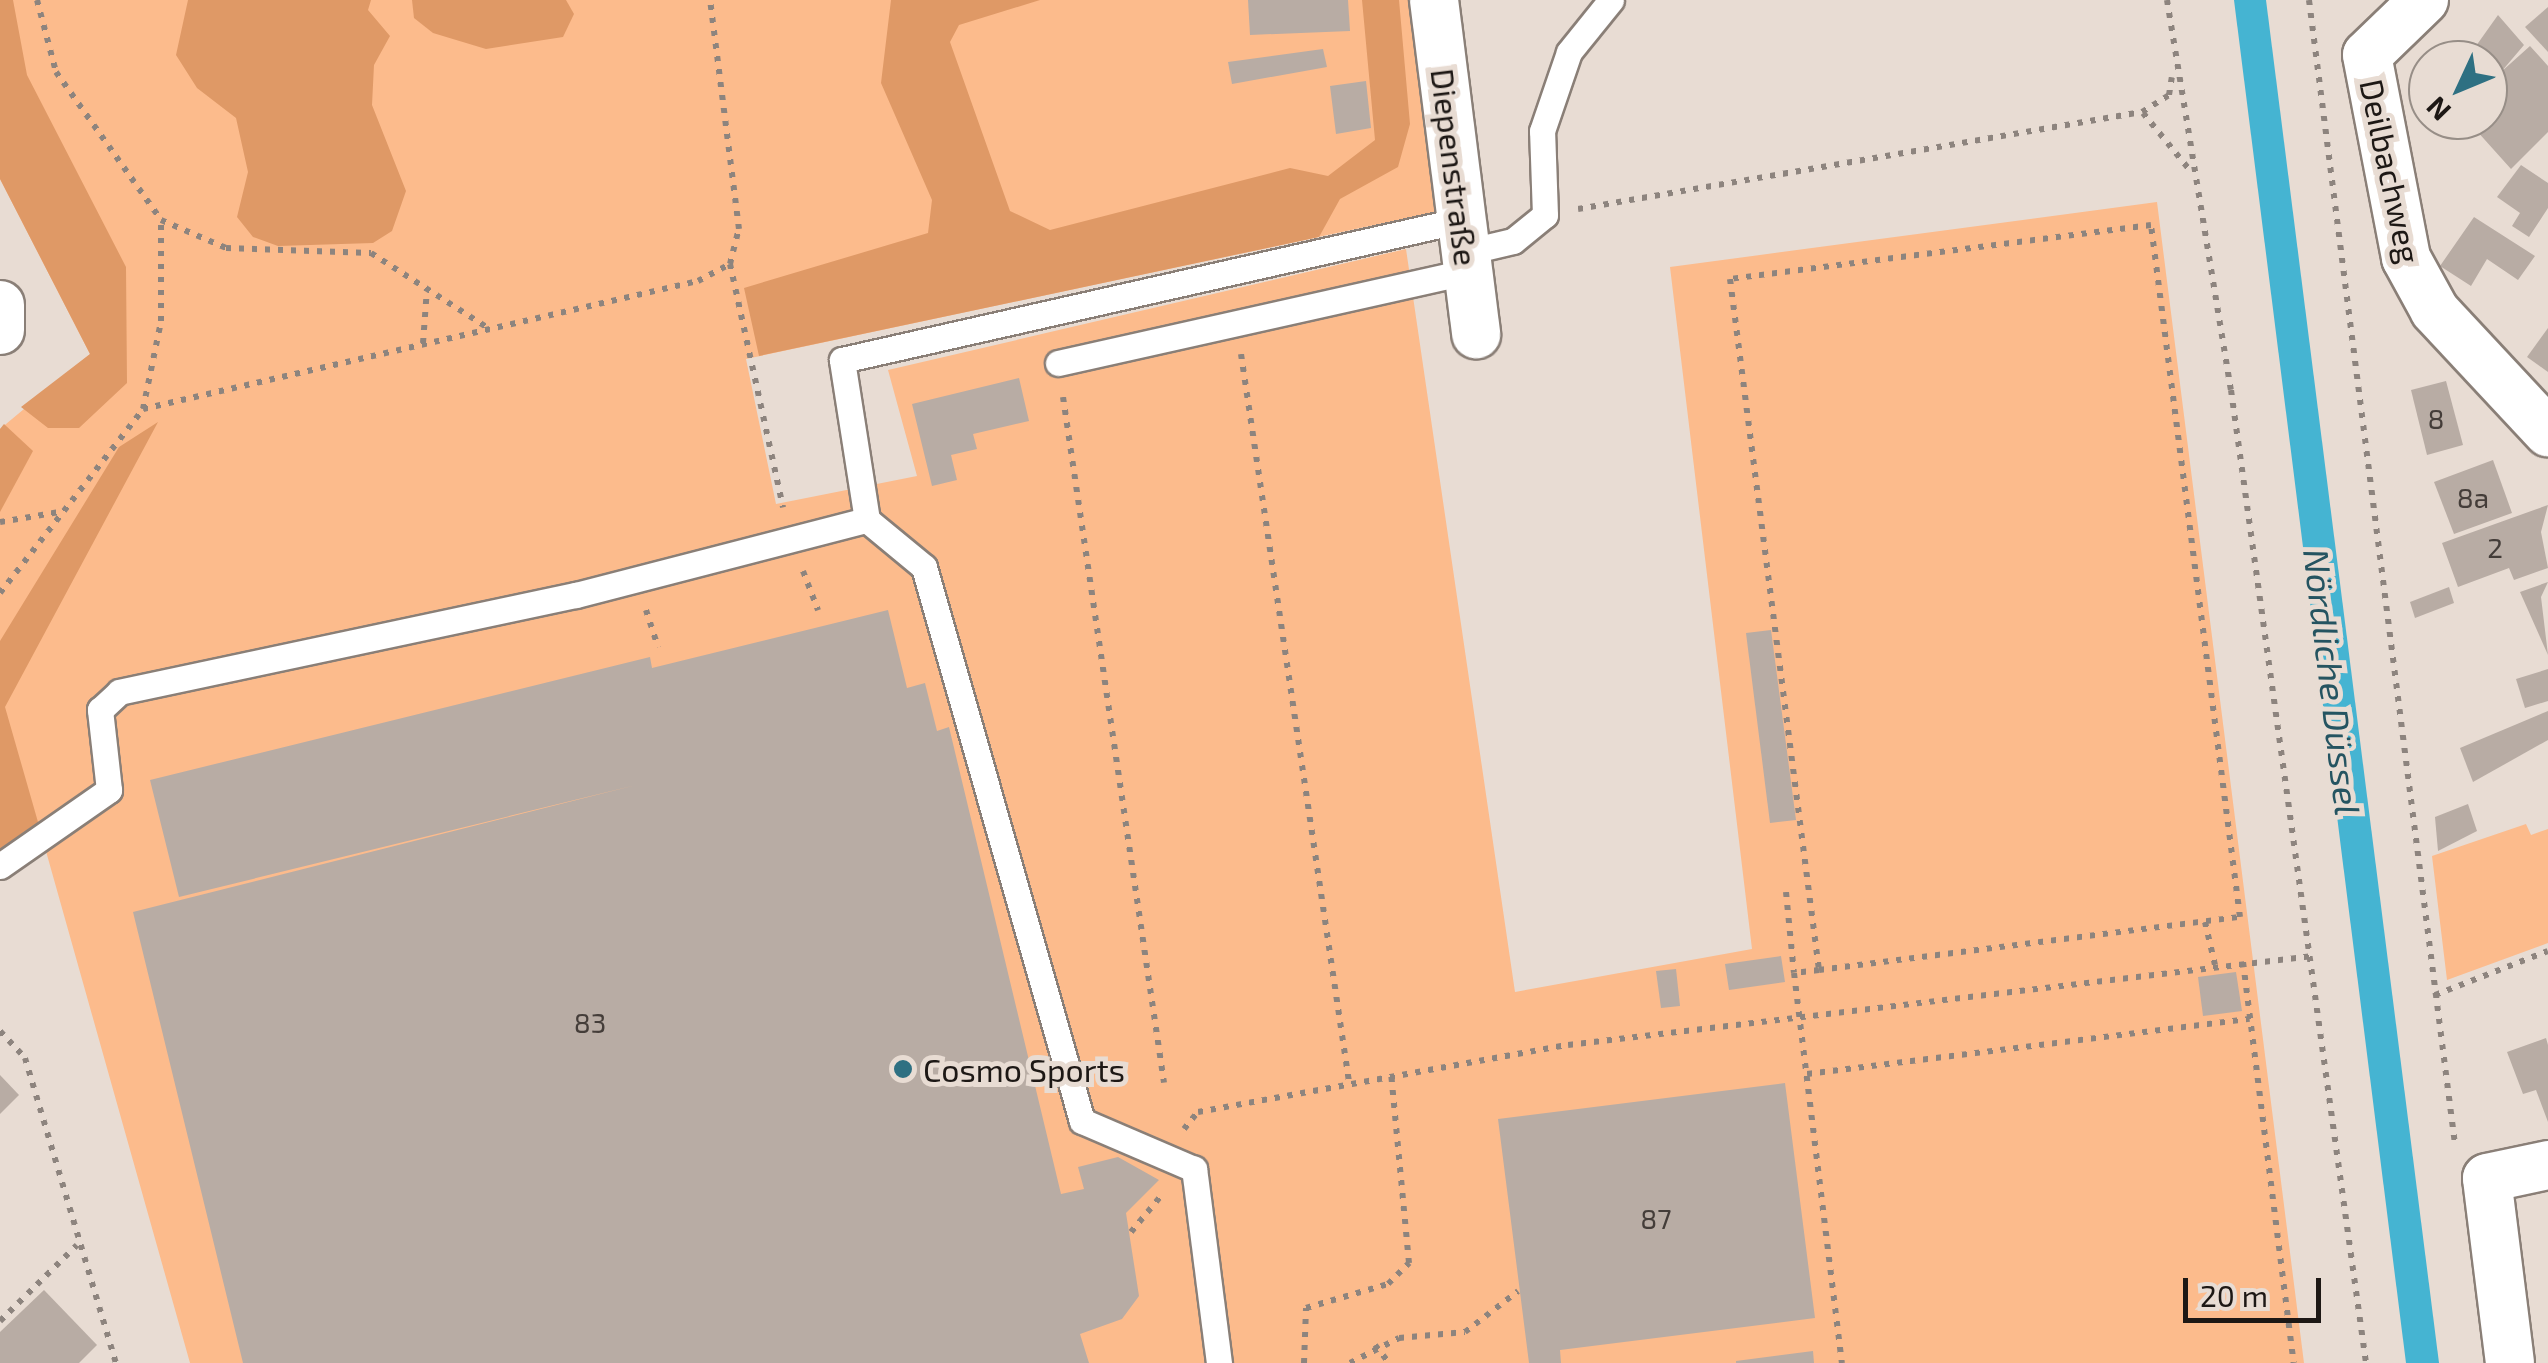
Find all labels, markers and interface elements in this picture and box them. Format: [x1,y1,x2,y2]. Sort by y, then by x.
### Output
north arrow [2408,40,2508,140]
street label: Diepenstraße [1424,66,1486,268]
street label: Deilbachweg [2353,75,2429,267]
text: N [2419,90,2457,129]
house number: 8 [2428,401,2444,435]
house number: 8a [2457,480,2489,514]
house number: 2 [2487,530,2503,564]
water label: Nördliche Düssel [2296,546,2370,818]
house number: 83 [574,1005,606,1039]
place label: Cosmo Sports [923,1050,1125,1088]
marker: Cosmo Sports [892,1058,914,1080]
house number: 87 [1640,1201,1672,1235]
scale bar [2188,1258,2326,1320]
text: 20 m [2200,1277,2268,1313]

